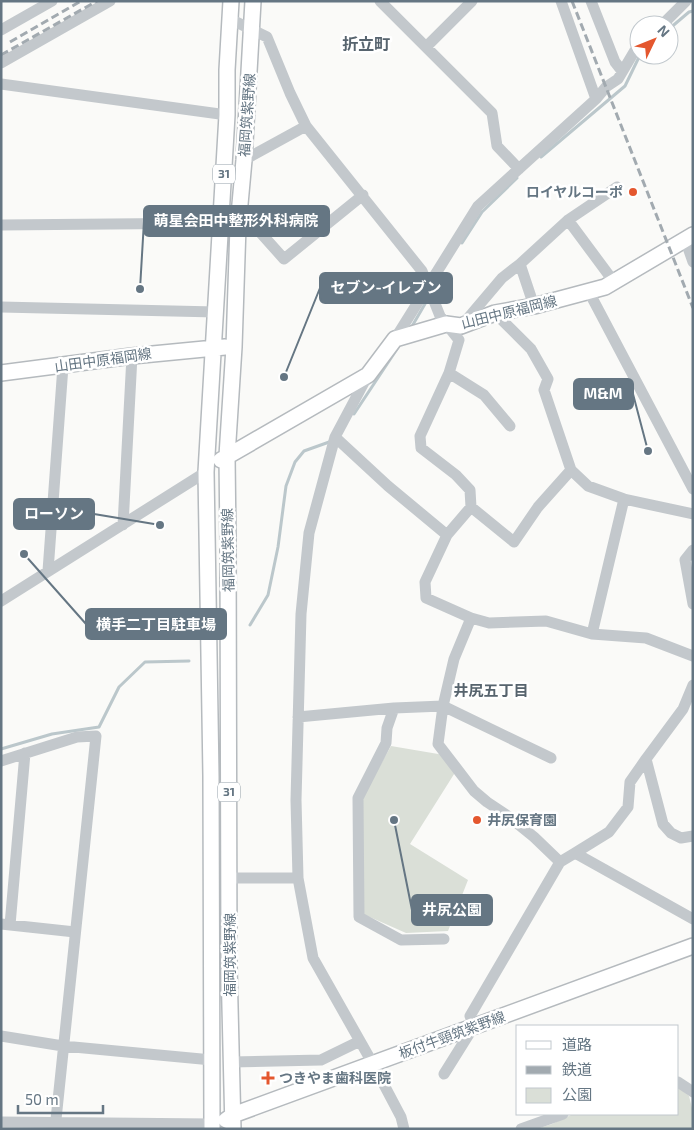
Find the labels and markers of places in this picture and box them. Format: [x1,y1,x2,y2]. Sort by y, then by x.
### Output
place label: ロイヤルコーポ [526,183,623,200]
marker: ロイヤルコーポ [627,186,639,198]
callout: 萌星会田中整形外科病院 [144,206,329,236]
callout: セブン-イレブン [320,273,452,303]
callout: M&M [574,379,633,409]
callout: ローソン [14,499,94,529]
callout: 横手二丁目駐車場 [86,609,226,639]
place label: 井尻保育園 [487,811,557,828]
marker: 井尻保育園 [471,814,483,826]
callout: 井尻公園 [412,895,492,925]
place label: つきやま歯科医院 [279,1069,391,1086]
marker: つきやま歯科医院 [261,1071,275,1085]

